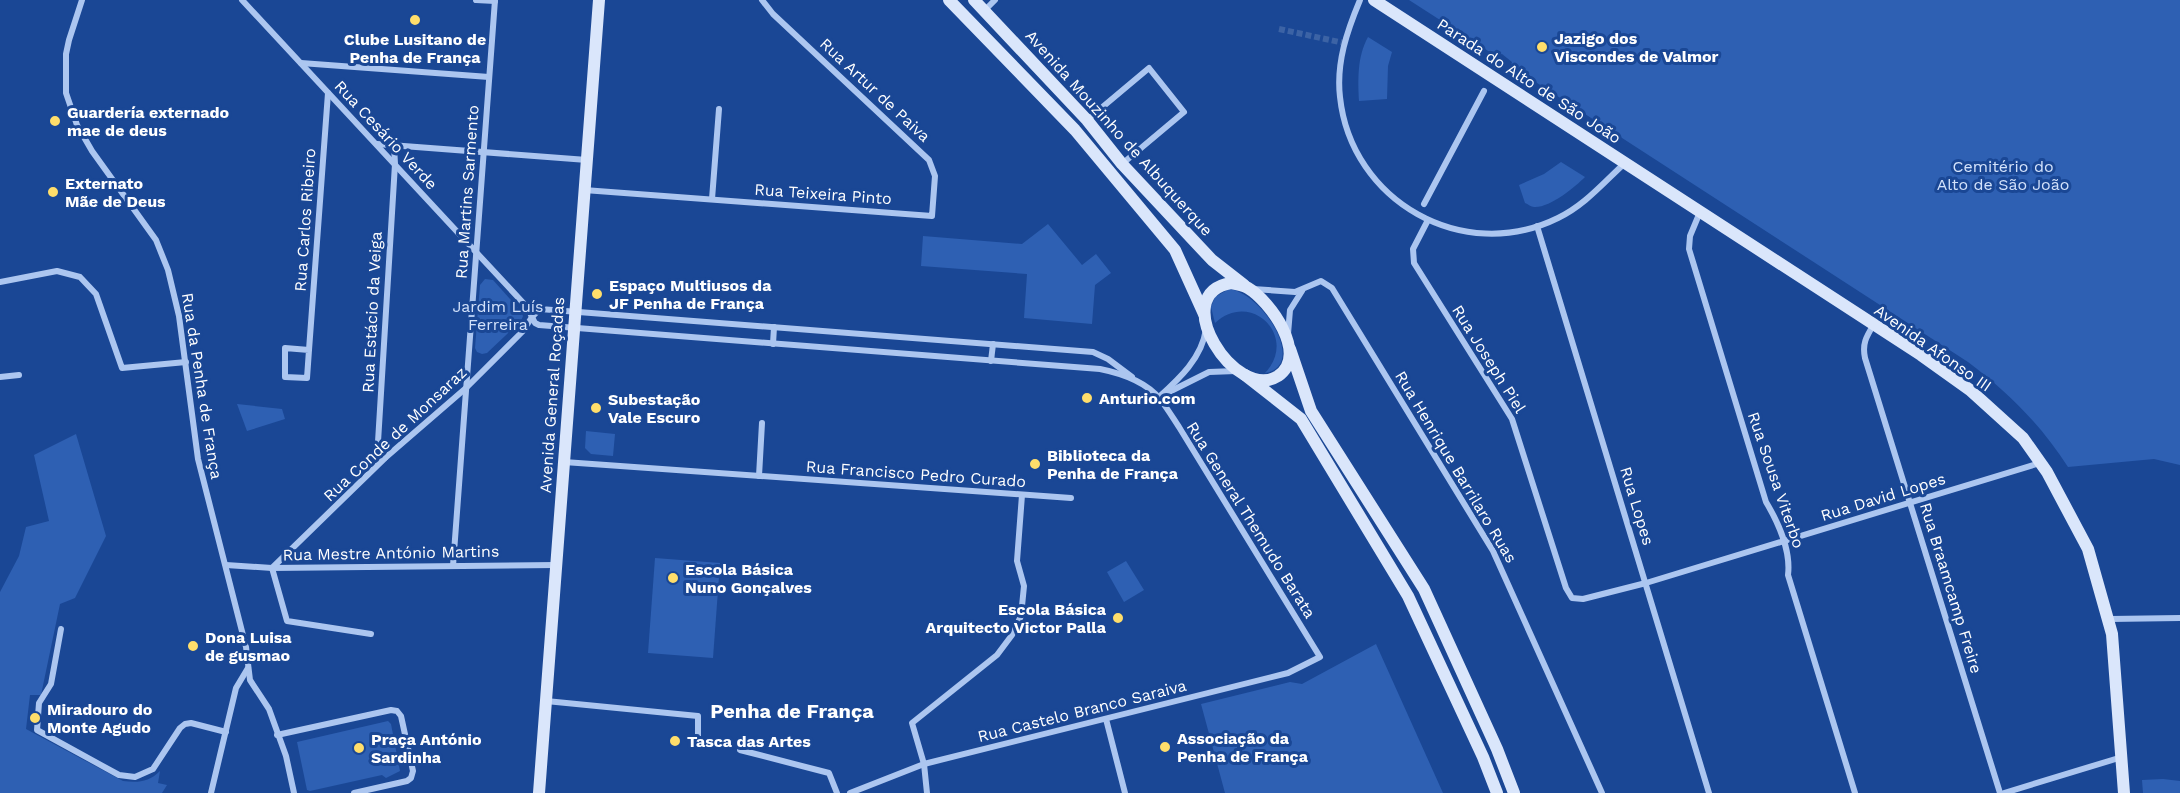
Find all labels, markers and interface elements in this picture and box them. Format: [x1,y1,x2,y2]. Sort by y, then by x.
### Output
marker: Clube Lusitano de Penha de França [408,13,422,27]
street label: Parada do Alto de São João [1433,14,1625,148]
street label: Avenida Mouzinho de Albuquerque [1021,26,1217,240]
place label: Jazigo dos Viscondes de Valmor [1554,29,1719,66]
place label: Clube Lusitano de Penha de França [344,30,486,67]
street label: Rua Artur de Paiva [816,34,934,146]
marker: Jazigo dos Viscondes de Valmor [1535,40,1549,54]
street label: Rua Cesário Verde [331,77,441,193]
place label: Guardería externado mae de deus [67,103,230,140]
street label: Rua Martins Sarmento [451,104,483,280]
marker: Guardería externado mae de deus [48,114,62,128]
street label: Rua Carlos Ribeiro [291,148,319,292]
park label: Cemitério do Alto de São João [1937,157,2069,194]
place label: Externato Mãe de Deus [65,174,166,211]
street label: Rua Teixeira Pinto [754,180,892,208]
marker: Externato Mãe de Deus [46,185,60,199]
street label: Rua Estácio da Veiga [358,231,386,393]
place label: Espaço Multiusos da JF Penha de França [609,276,772,313]
marker: Espaço Multiusos da JF Penha de França [590,287,604,301]
street label: Rua da Penha de França [178,291,226,481]
street label: Avenida General Roçadas [536,296,568,494]
park label: Jardim Luís Ferreira [452,297,544,334]
street label: Avenida Afonso III [1871,300,1995,396]
street label: Rua Joseph Piel [1448,301,1530,417]
street label: Rua Conde de Monsaraz [319,363,471,505]
street label: Rua Henrique Barrilaro Ruas [1391,368,1521,566]
place label: Anturio.com [1099,389,1196,408]
place label: Subestação Vale Escuro [608,390,701,427]
marker: Anturio.com [1080,391,1094,405]
marker: Subestação Vale Escuro [589,401,603,415]
street label: Rua Sousa Viterbo [1744,409,1808,551]
street label: Rua General Themudo Barata [1182,418,1320,622]
place label: Biblioteca da Penha de França [1047,446,1179,483]
street label: Rua Francisco Pedro Curado [805,457,1027,491]
marker: Biblioteca da Penha de França [1028,457,1042,471]
street label: Rua Lopes [1616,464,1658,548]
street label: Rua David Lopes [1818,469,1948,525]
street label: Rua Braamcamp Freire [1916,500,1986,676]
street label: Rua Mestre António Martins [283,542,499,564]
place label: Escola Básica Nuno Gonçalves [685,560,812,597]
marker: Escola Básica Nuno Gonçalves [666,571,680,585]
place label: Escola Básica Arquitecto Victor Palla [926,600,1107,637]
marker: Escola Básica Arquitecto Victor Palla [1111,611,1125,625]
place label: Dona Luisa de gusmao [205,628,292,665]
marker: Dona Luisa de gusmao [186,639,200,653]
street label: Rua Castelo Branco Saraiva [976,676,1188,746]
district label: Penha de França [710,699,874,723]
place label: Miradouro do Monte Agudo [47,700,153,737]
marker: Miradouro do Monte Agudo [28,711,42,725]
place label: Associação da Penha de França [1177,729,1309,766]
place label: Praça António Sardinha [371,730,482,767]
place label: Tasca das Artes [687,732,811,751]
marker: Tasca das Artes [668,734,682,748]
marker: Associação da Penha de França [1158,740,1172,754]
marker: Praça António Sardinha [352,741,366,755]

